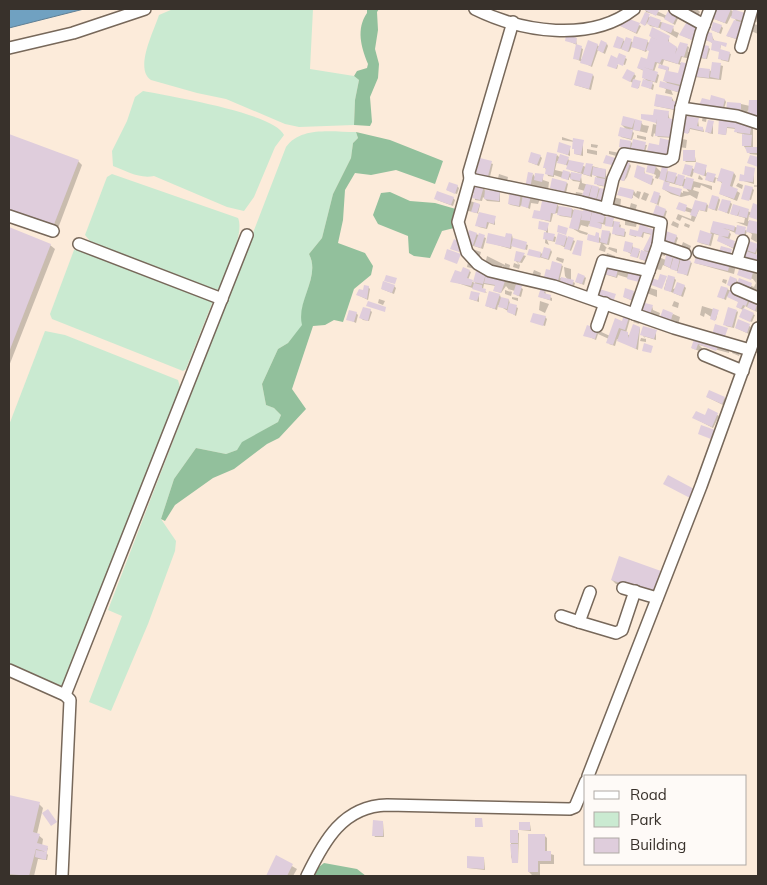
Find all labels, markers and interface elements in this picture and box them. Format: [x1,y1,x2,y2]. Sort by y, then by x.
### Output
legend [584,775,747,865]
text: Road [630,785,667,804]
text: Park [630,810,662,829]
text: Building [630,835,686,854]

